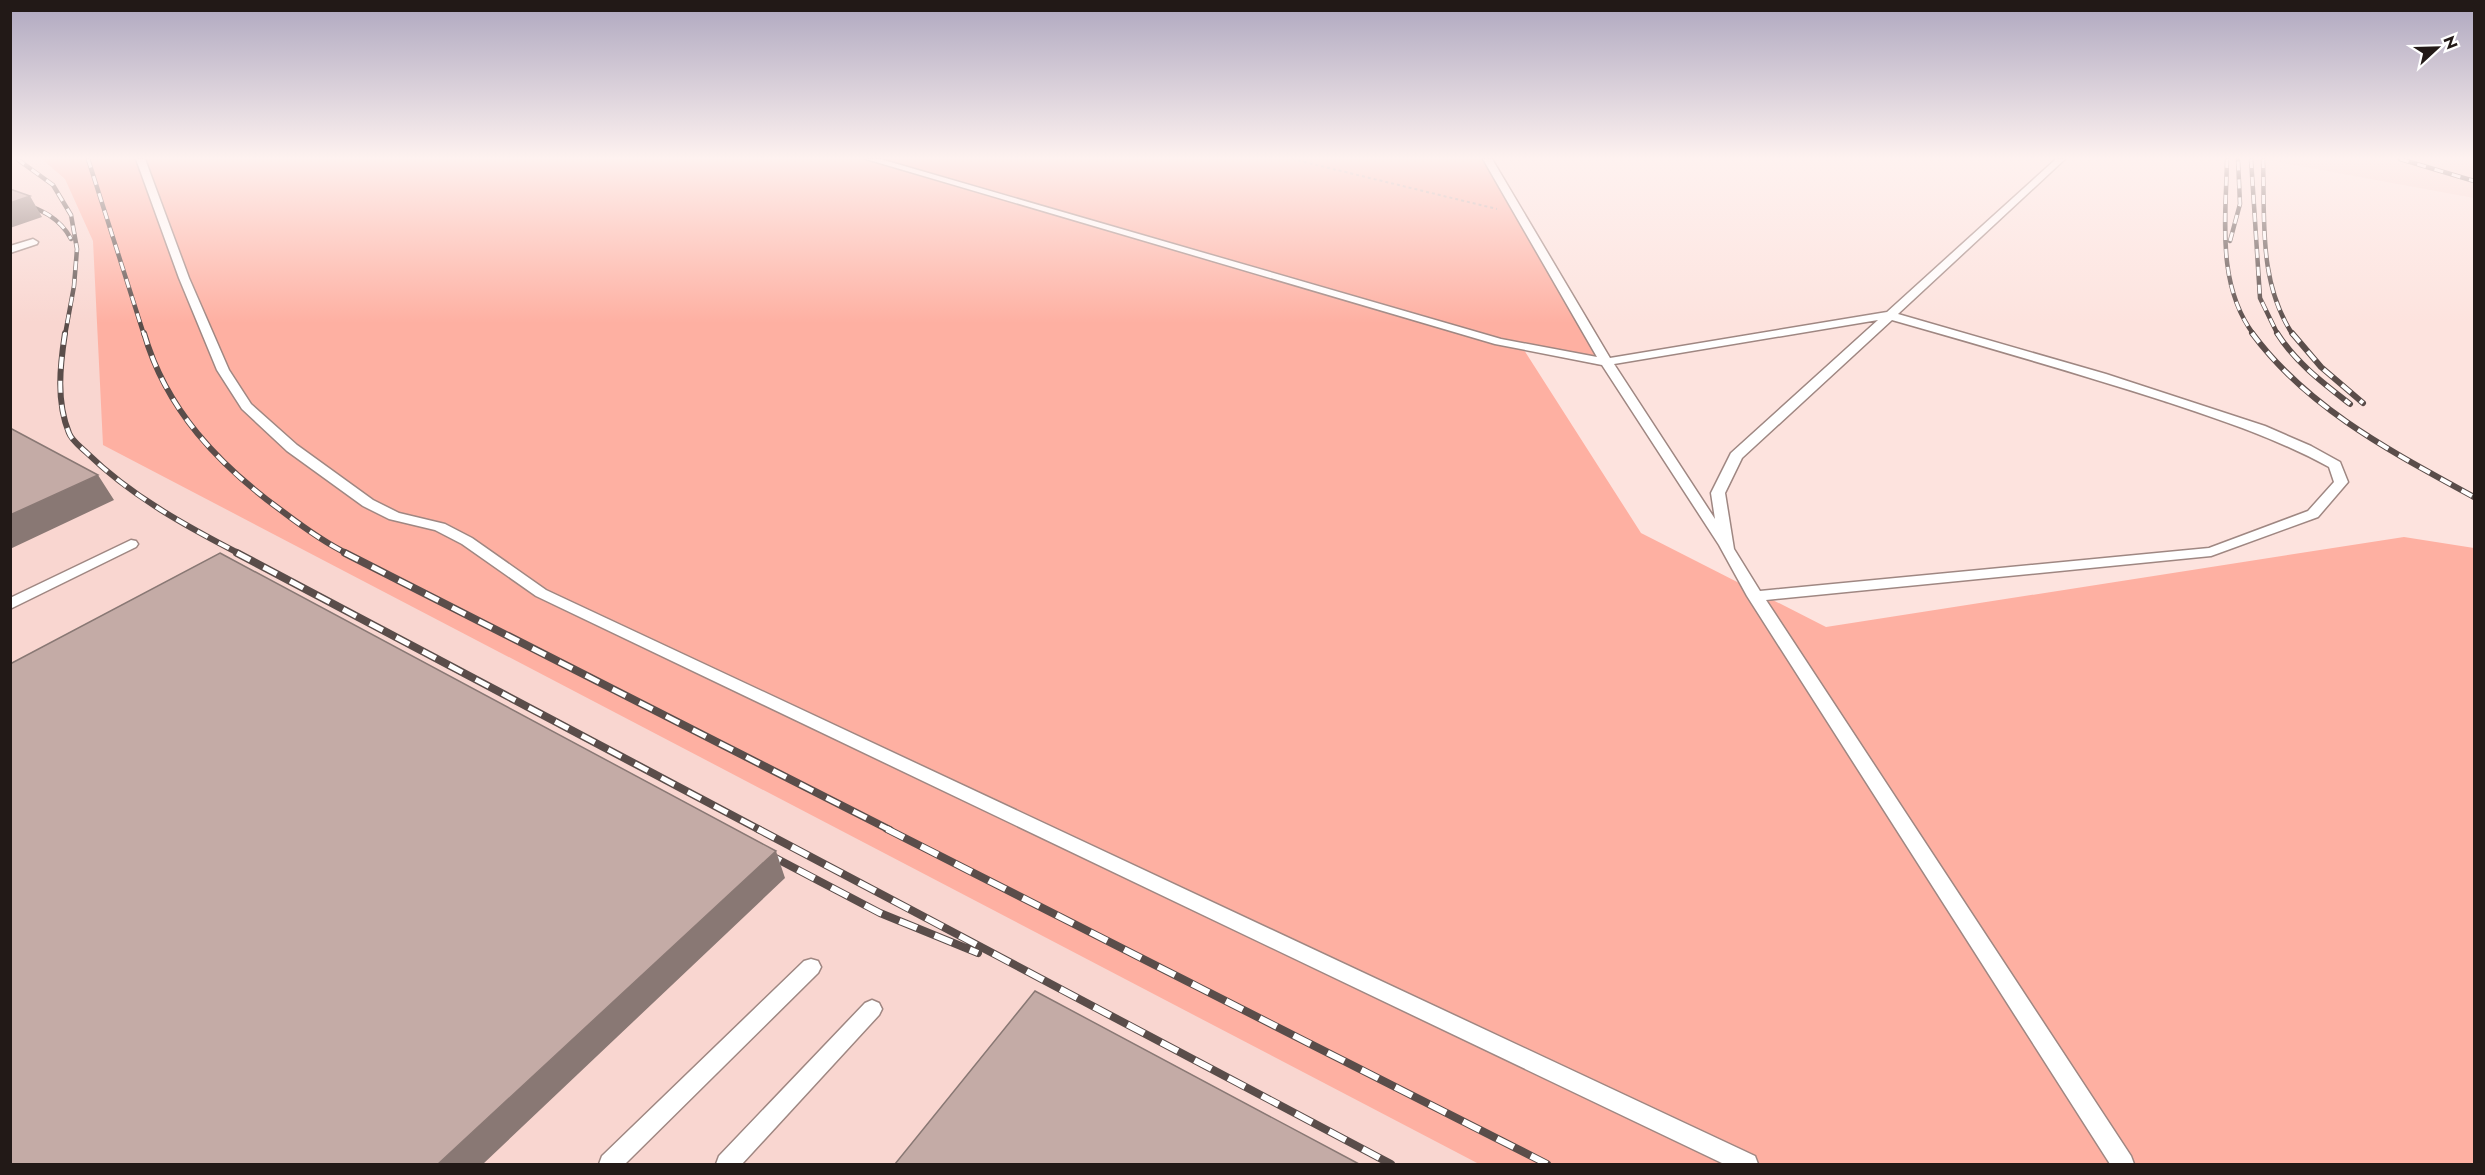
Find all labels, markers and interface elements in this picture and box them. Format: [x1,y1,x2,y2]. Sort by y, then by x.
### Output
north arrow [2407,18,2467,78]
text: N [2437,32,2463,53]

